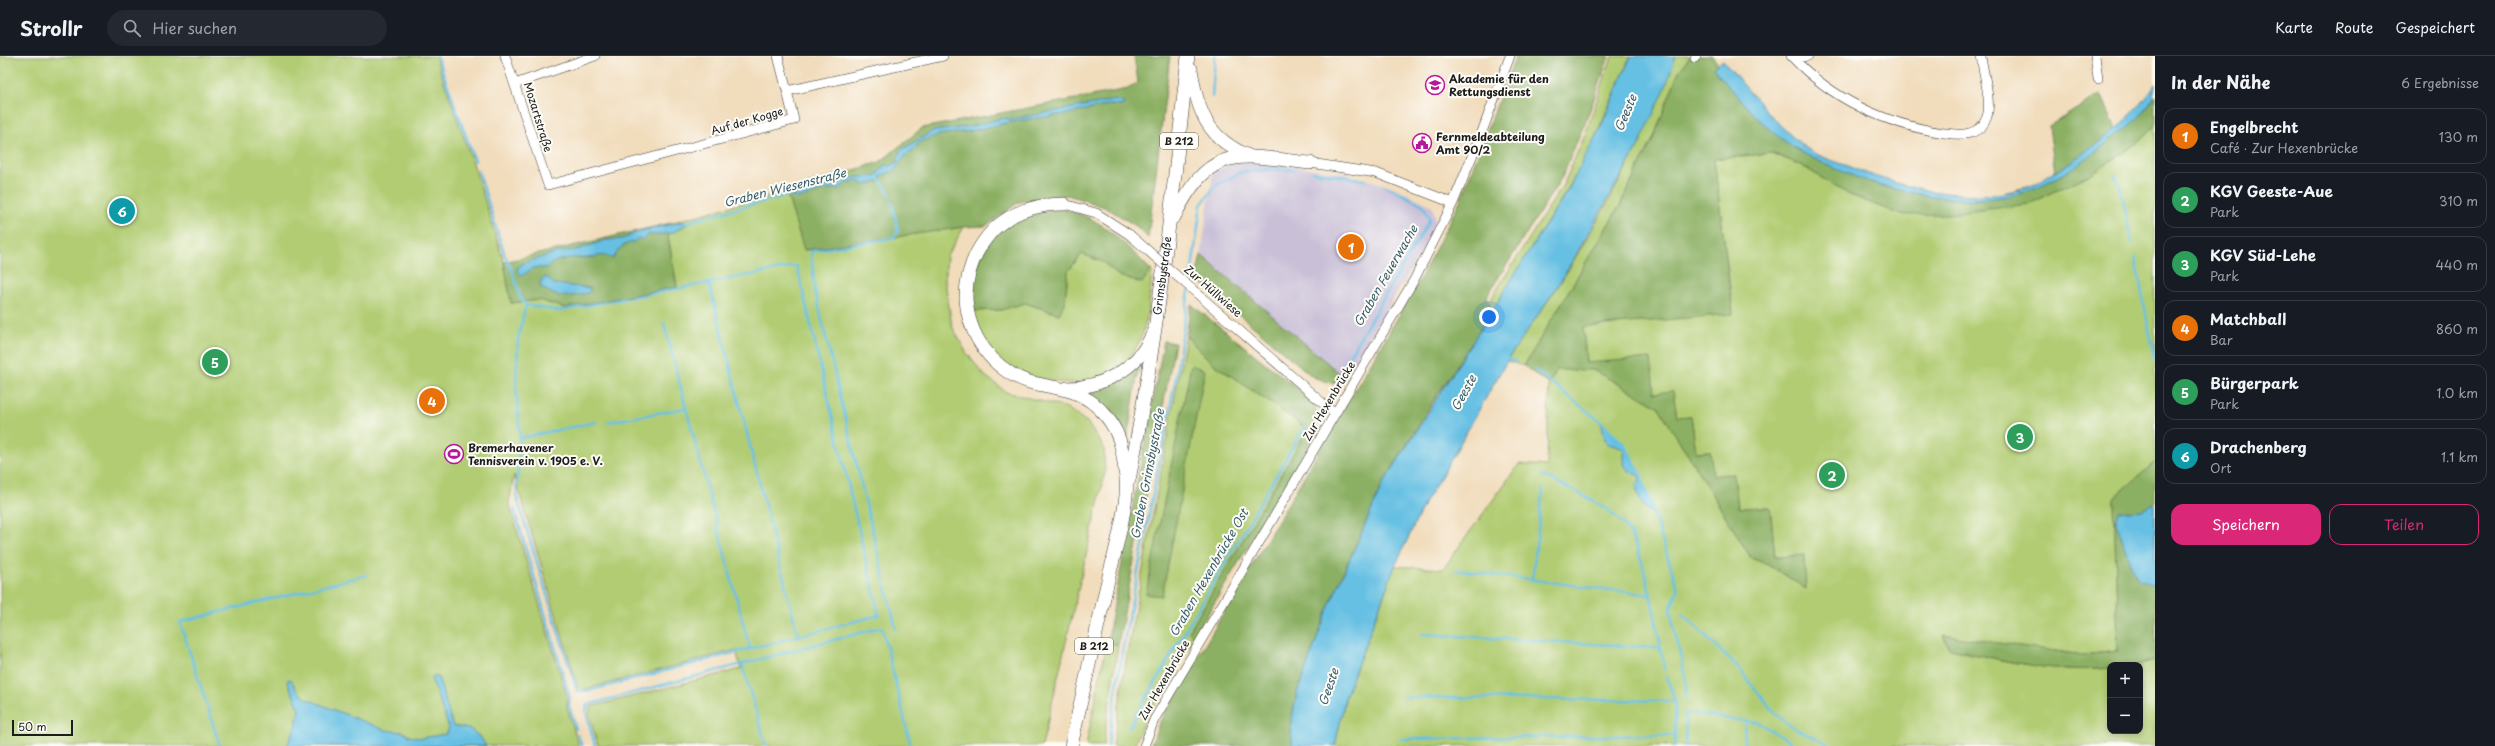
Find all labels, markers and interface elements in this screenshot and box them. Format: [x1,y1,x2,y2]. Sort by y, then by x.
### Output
search box [107,10,387,46]
text: Strollr [20,14,83,42]
text: Hier suchen [153,16,237,39]
icon: search [121,17,143,39]
text: Karte [2275,17,2313,38]
text: Route [2335,17,2373,38]
text: Gespeichert [2395,17,2475,38]
text: In der Nähe [2171,69,2270,95]
place label: Akademie für den Rettungsdienst [1449,70,1549,100]
text: 6 Ergebnisse [2401,73,2479,92]
school or university icon: Akademie für den Rettungsdienst [1424,74,1446,96]
street label: Mozartstraße [520,80,557,154]
water label: Geeste [1609,91,1641,134]
street label: Auf der Kogge [709,102,785,139]
text: Engelbrecht [2210,115,2299,138]
text: 1 [2182,127,2188,146]
text: 130 m [2439,127,2478,146]
place label: Fernmeldeabteilung Amt 90/2 [1435,128,1545,158]
public building icon: Fernmeldeabteilung Amt 90/2 [1411,132,1433,154]
road number: B 212 [1160,133,1198,149]
text: Café · Zur Hexenbrücke [2210,138,2358,157]
water label: Graben Wiesenstraße [722,163,848,211]
text: KGV Geeste-Aue [2210,179,2333,202]
text: 2 [2180,191,2190,210]
text: 310 m [2439,191,2478,210]
pin: 6 [109,196,135,226]
text: Park [2210,202,2239,221]
water label: Graben Feuerwache [1349,221,1422,330]
pin: 1 [1338,232,1364,262]
street label: Grimsbystraße [1148,235,1175,316]
text: KGV Süd-Lehe [2210,243,2316,266]
text: 3 [2181,255,2189,274]
text: 440 m [2435,255,2478,274]
street label: Zur Hüllwiese [1181,261,1246,321]
text: Park [2210,266,2239,285]
your location [1479,307,1499,327]
text: Matchball [2210,307,2286,330]
text: 4 [2181,319,2189,338]
text: 860 m [2436,319,2478,338]
text: Bar [2210,330,2233,349]
pin: 5 [202,347,228,377]
street label: Zur Hexenbrücke [1298,358,1359,444]
water label: Geeste [1446,371,1481,414]
text: Bürgerpark [2210,371,2299,394]
text: 5 [2181,383,2189,402]
text: 1.0 km [2437,383,2478,402]
pin: 4 [419,386,445,416]
text: Park [2210,394,2239,413]
water label: Graben Grimsbystraße [1126,407,1169,540]
pin: 3 [2007,422,2033,452]
text: Drachenberg [2210,435,2307,458]
place label: Bremerhavener Tennisverein v. 1905 e. V. [468,439,603,469]
sports icon: Bremerhavener Tennisverein v. 1905 e. V. [443,443,465,465]
text: 6 [2180,447,2190,466]
text: 1.1 km [2441,447,2478,466]
text: Ort [2210,458,2232,477]
pin: 2 [1819,460,1845,490]
water label: Graben Hexenbrücke Ost [1164,504,1253,640]
button: Speichern [2171,504,2321,545]
button: Teilen [2329,504,2479,545]
street label: Zur Hexenbrücke [1134,636,1194,723]
road number: B 212 [1075,638,1113,654]
map controls [2107,662,2143,734]
button: + [2107,662,2143,698]
water label: Geeste [1313,665,1343,708]
button: − [2107,698,2143,734]
scale bar [12,718,73,737]
text: 50 m [18,718,47,735]

